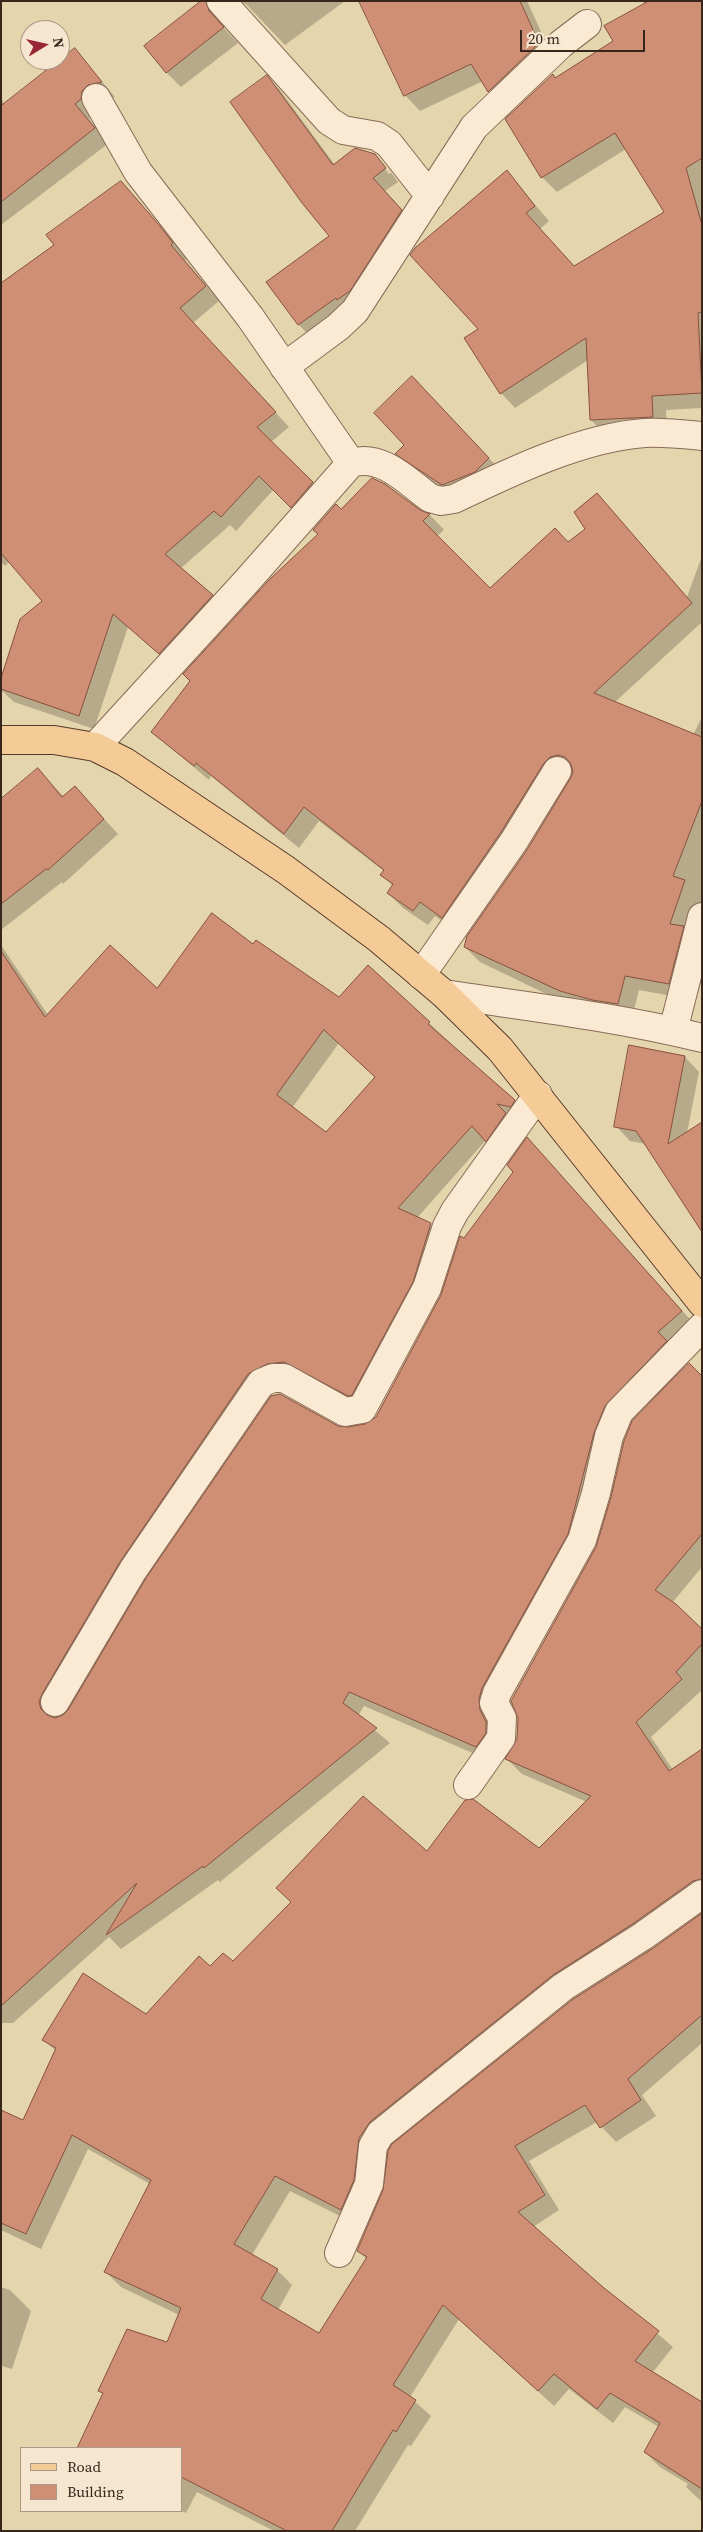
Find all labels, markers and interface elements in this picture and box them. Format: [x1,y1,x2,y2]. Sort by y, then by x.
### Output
north arrow [20,20,70,70]
scale bar [523,20,648,52]
text: 20 m [528,28,560,49]
text: N [48,36,70,49]
legend [20,2447,182,2512]
text: Road [67,2456,101,2477]
text: Building [67,2481,124,2502]

